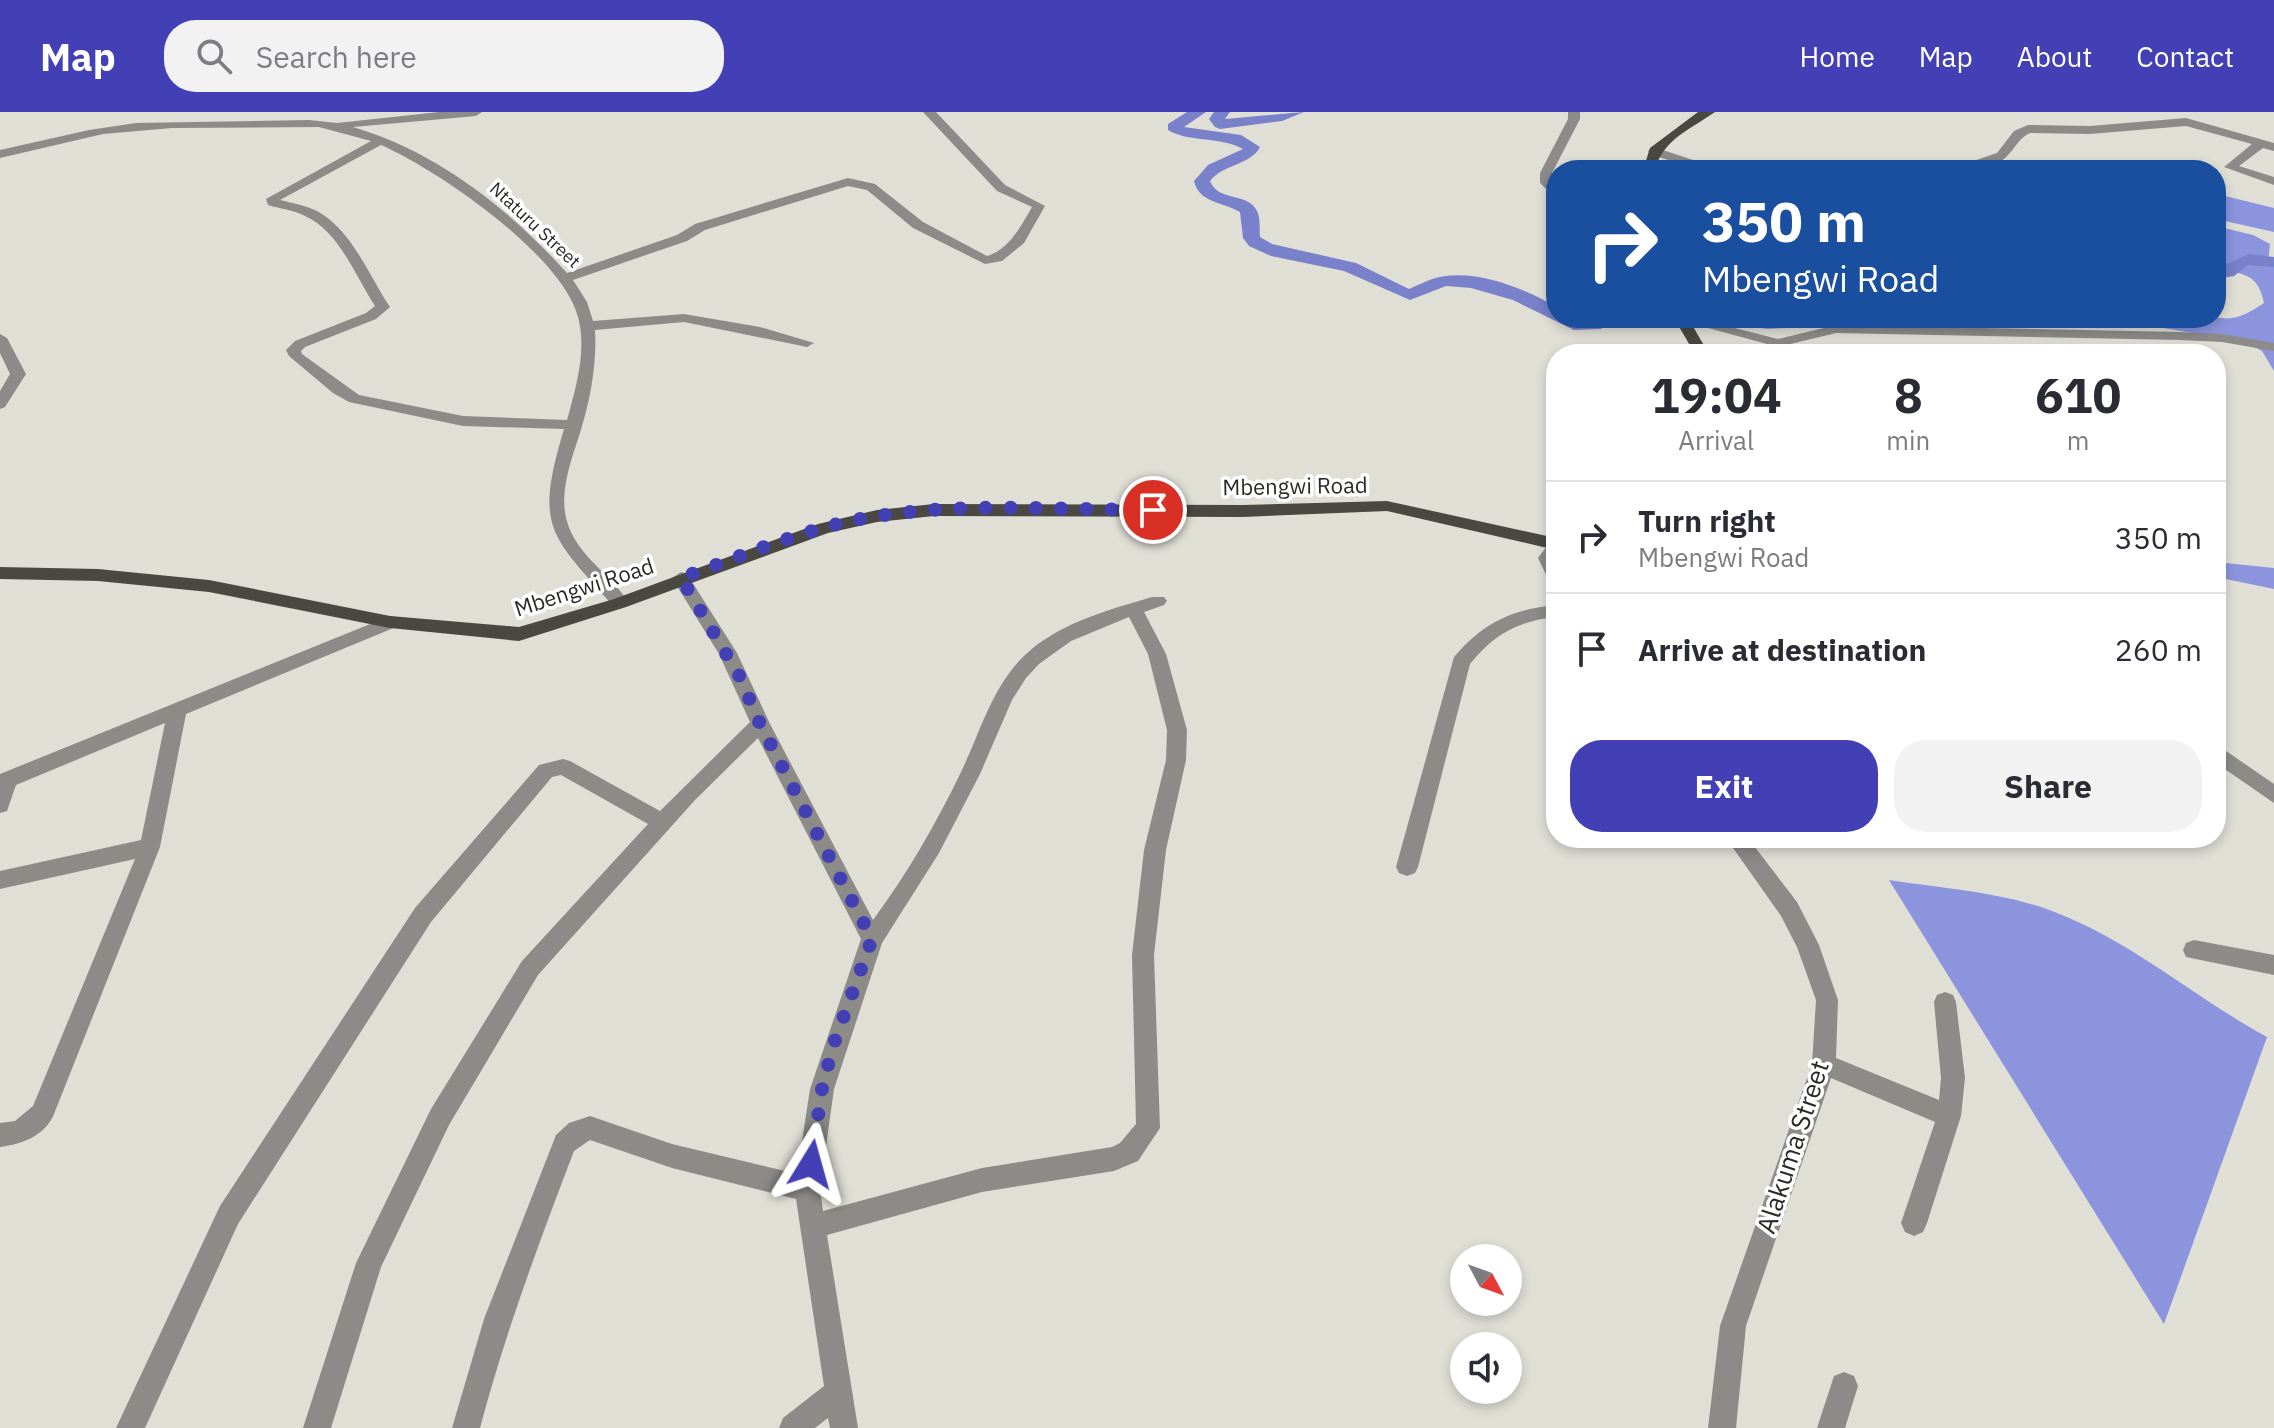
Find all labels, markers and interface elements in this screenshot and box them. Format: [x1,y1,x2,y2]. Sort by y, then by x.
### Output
search box [164,20,724,92]
text: Map [40,32,116,81]
icon: search [192,34,236,78]
text: Search here [256,37,417,76]
text: Home [1799,38,1875,75]
text: Map [1919,38,1973,75]
text: About [2017,38,2092,75]
text: Contact [2136,38,2234,75]
street label: Ntaturu Street [485,177,585,272]
text: 350 m [1702,185,1866,257]
icon: right [1570,192,1674,296]
text: Mbengwi Road [1702,255,1939,302]
text: 19:04 [1651,364,1782,426]
text: 8 [1894,364,1923,426]
text: 610 [2035,364,2121,426]
text: Arrival [1678,423,1754,457]
text: min [1886,423,1930,457]
text: m [2067,423,2089,457]
street label: Mbengwi Road [1222,470,1368,501]
pin [1119,476,1187,544]
icon: arrive [1131,488,1175,532]
text: Turn right [1638,501,1776,540]
icon: right [1570,515,1614,559]
text: 350 m [2115,518,2202,557]
text: Mbengwi Road [1638,540,1809,574]
street label: Mbengwi Road [510,550,657,623]
icon: arrive [1570,627,1614,671]
text: Arrive at destination [1638,630,1926,669]
text: 260 m [2115,630,2202,669]
button: Exit [1570,740,1878,832]
button: Share [1894,740,2202,832]
street label: Alakuma Street [1748,1056,1836,1237]
position arrow [769,1122,853,1206]
north arrow [1450,1244,1522,1316]
map controls [1450,1244,1522,1404]
button: sound [1450,1332,1522,1404]

